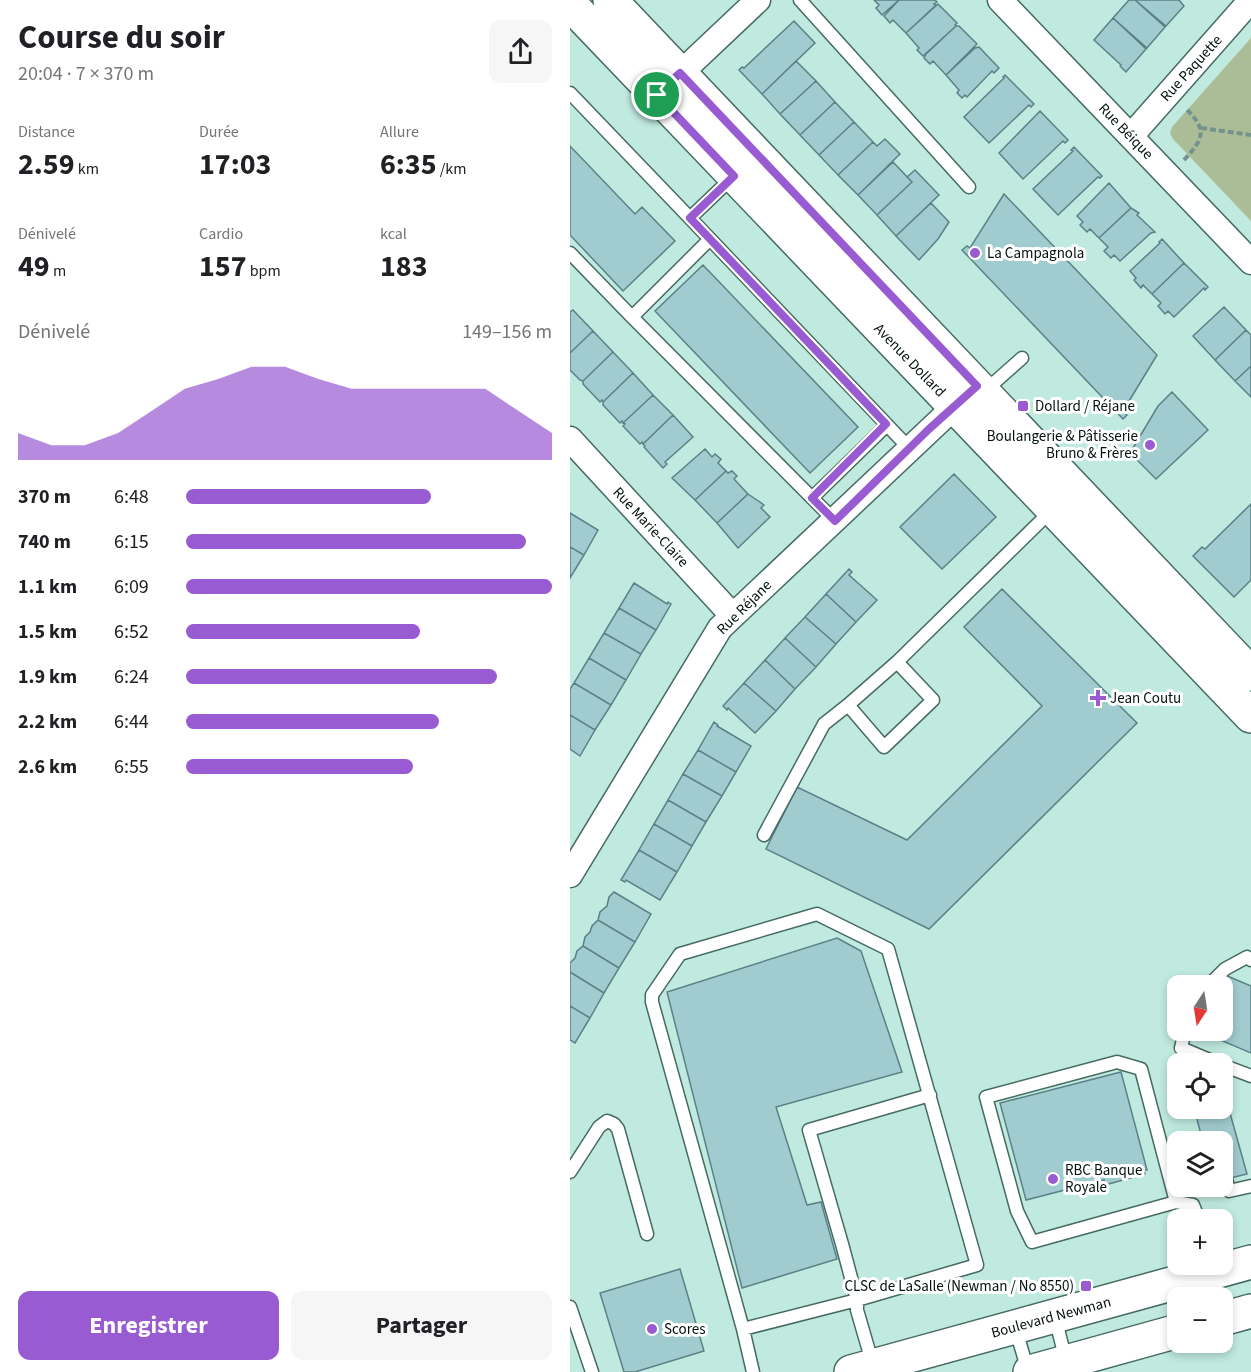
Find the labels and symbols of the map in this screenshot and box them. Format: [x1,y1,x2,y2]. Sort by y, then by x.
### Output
street label: Rue Paquette [1156,30,1227,106]
pin [631,69,682,120]
street label: Rue Béique [1093,99,1158,164]
place label: La Campagnola [987,243,1084,264]
marker: La Campagnola [968,246,982,260]
street label: Avenue Dollard [869,319,950,402]
place label: Dollard / Réjane [1035,396,1135,417]
marker: Dollard / Réjane [1016,399,1030,413]
place label: Boulangerie & Pâtisserie Bruno & Frères [987,426,1138,464]
marker: Boulangerie & Pâtisserie Bruno & Frères [1143,438,1157,452]
street label: Rue Marie-Claire [608,483,693,572]
street label: Rue Réjane [712,575,776,639]
place label: Jean Coutu [1110,688,1181,709]
marker: Jean Coutu [1091,691,1105,705]
north arrow [1167,975,1233,1041]
place label: RBC Banque Royale [1065,1160,1142,1198]
marker: RBC Banque Royale [1046,1172,1060,1186]
place label: CLSC de LaSalle (Newman / No 8550) [844,1276,1074,1297]
marker: CLSC de LaSalle (Newman / No 8550) [1079,1279,1093,1293]
street label: Boulevard Newman [989,1291,1113,1344]
place label: Scores [664,1319,705,1340]
marker: Scores [645,1322,659,1336]

